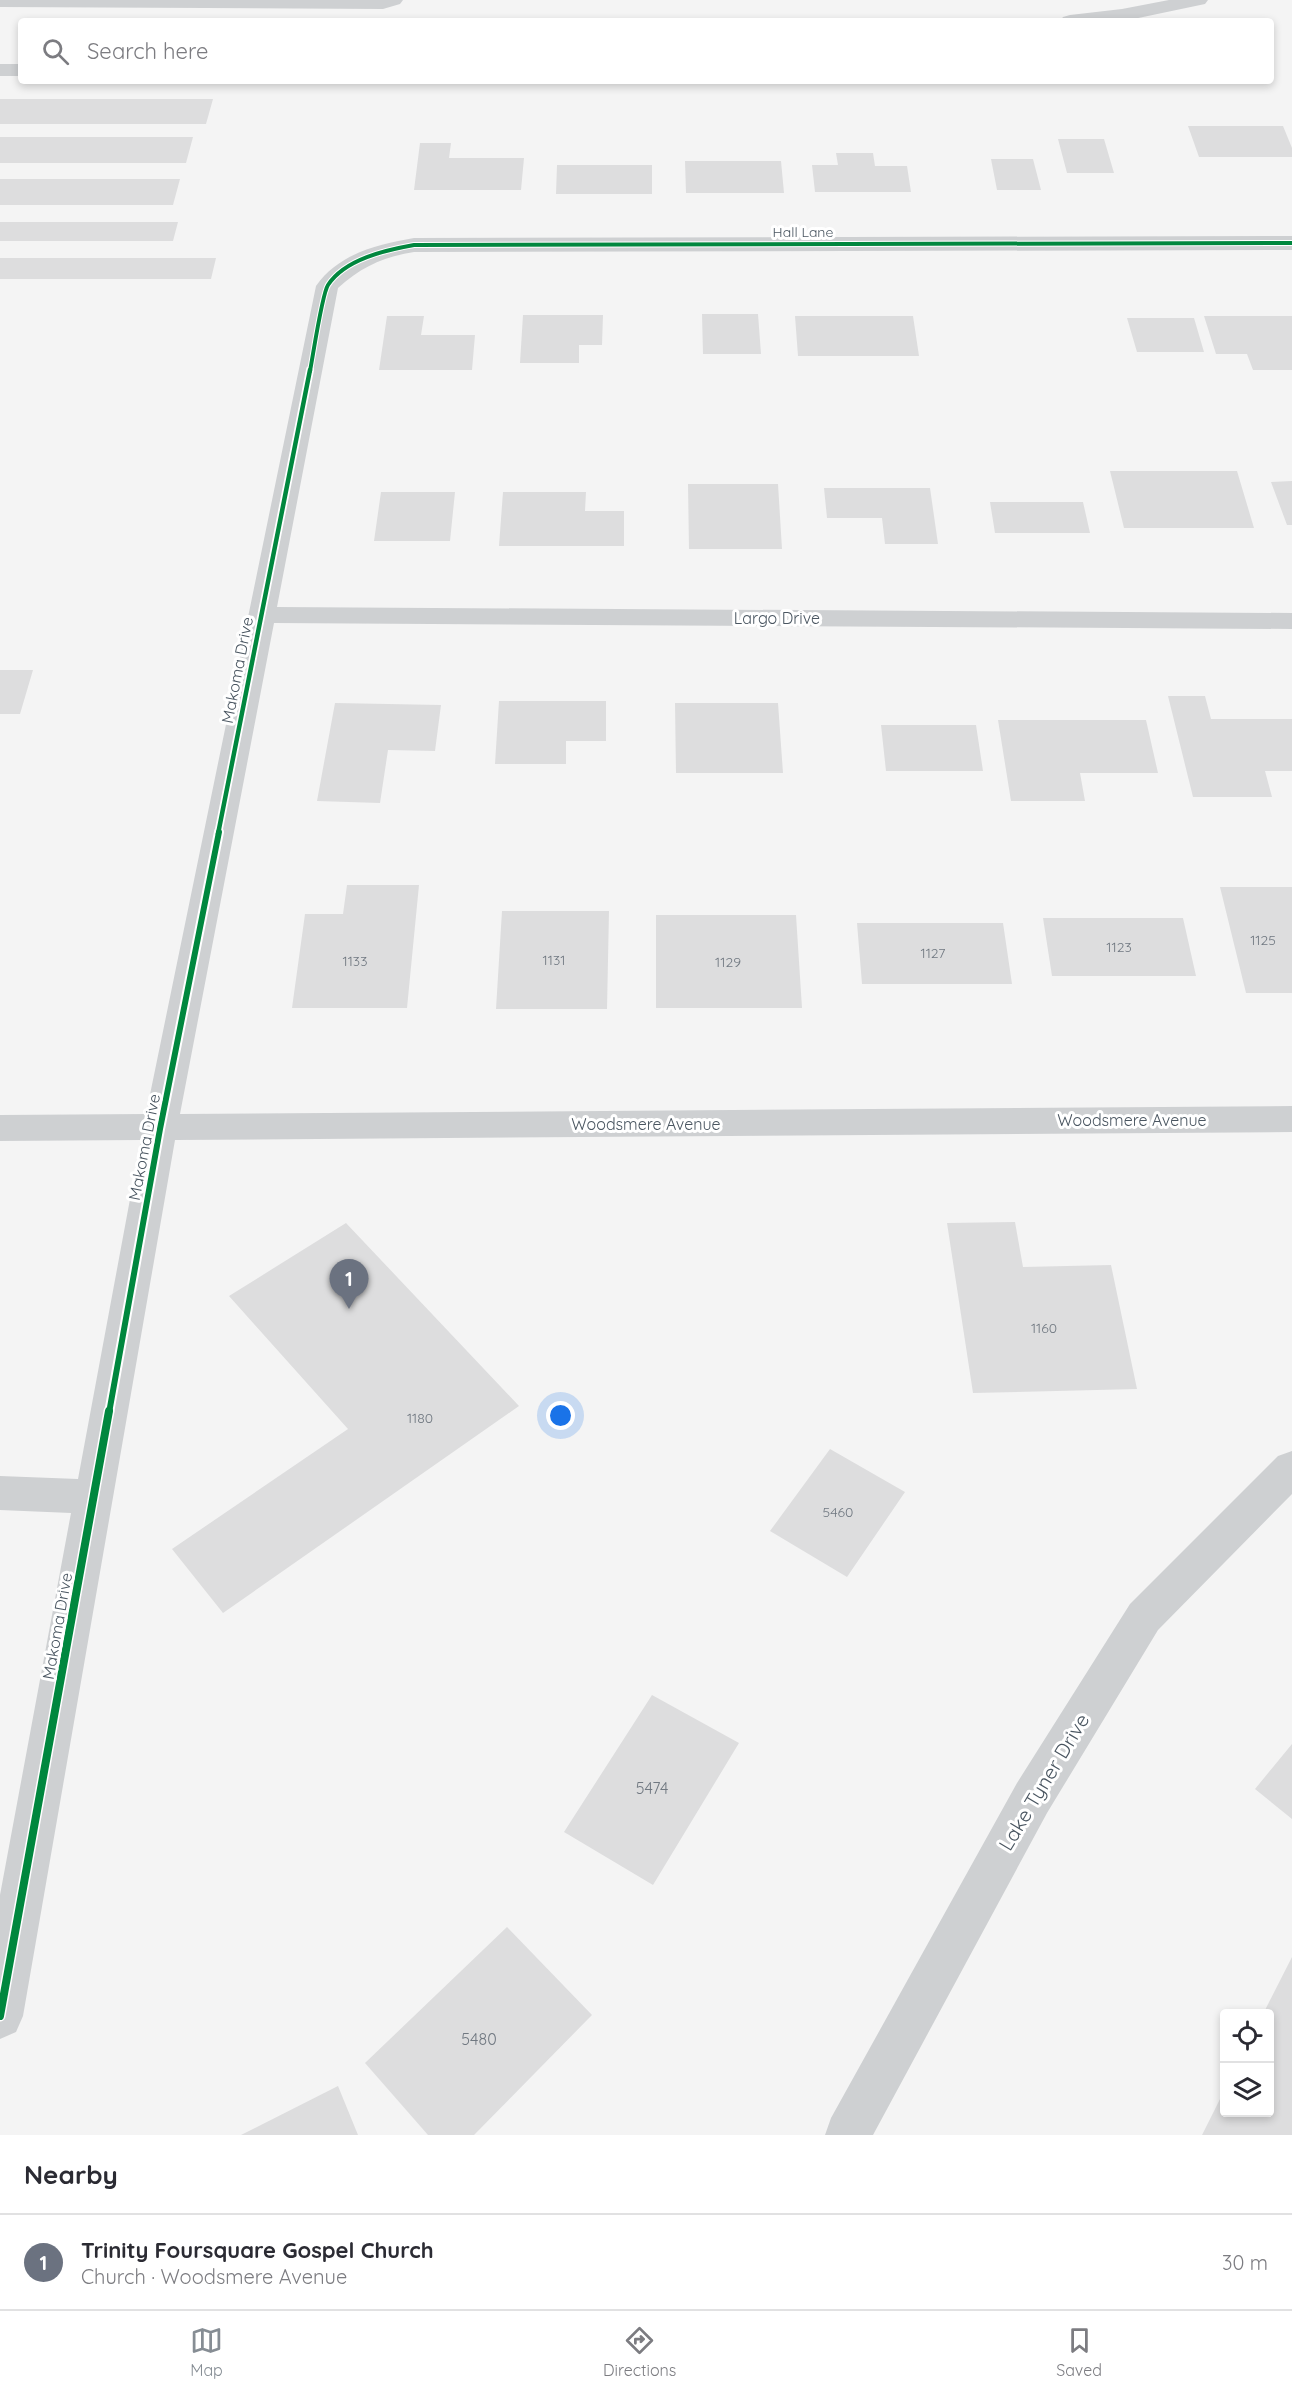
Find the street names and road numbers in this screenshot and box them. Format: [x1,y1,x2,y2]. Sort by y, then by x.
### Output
street label: Hall Lane [773,223,833,241]
street label: Largo Drive [734,608,820,628]
street label: Makoma Drive [217,615,257,725]
street label: Makoma Drive [124,1092,164,1202]
street label: Woodsmere Avenue [1057,1110,1207,1130]
street label: Woodsmere Avenue [571,1114,721,1134]
street label: Makoma Drive [38,1571,76,1681]
street label: Lake Tyner Drive [993,1709,1094,1855]

